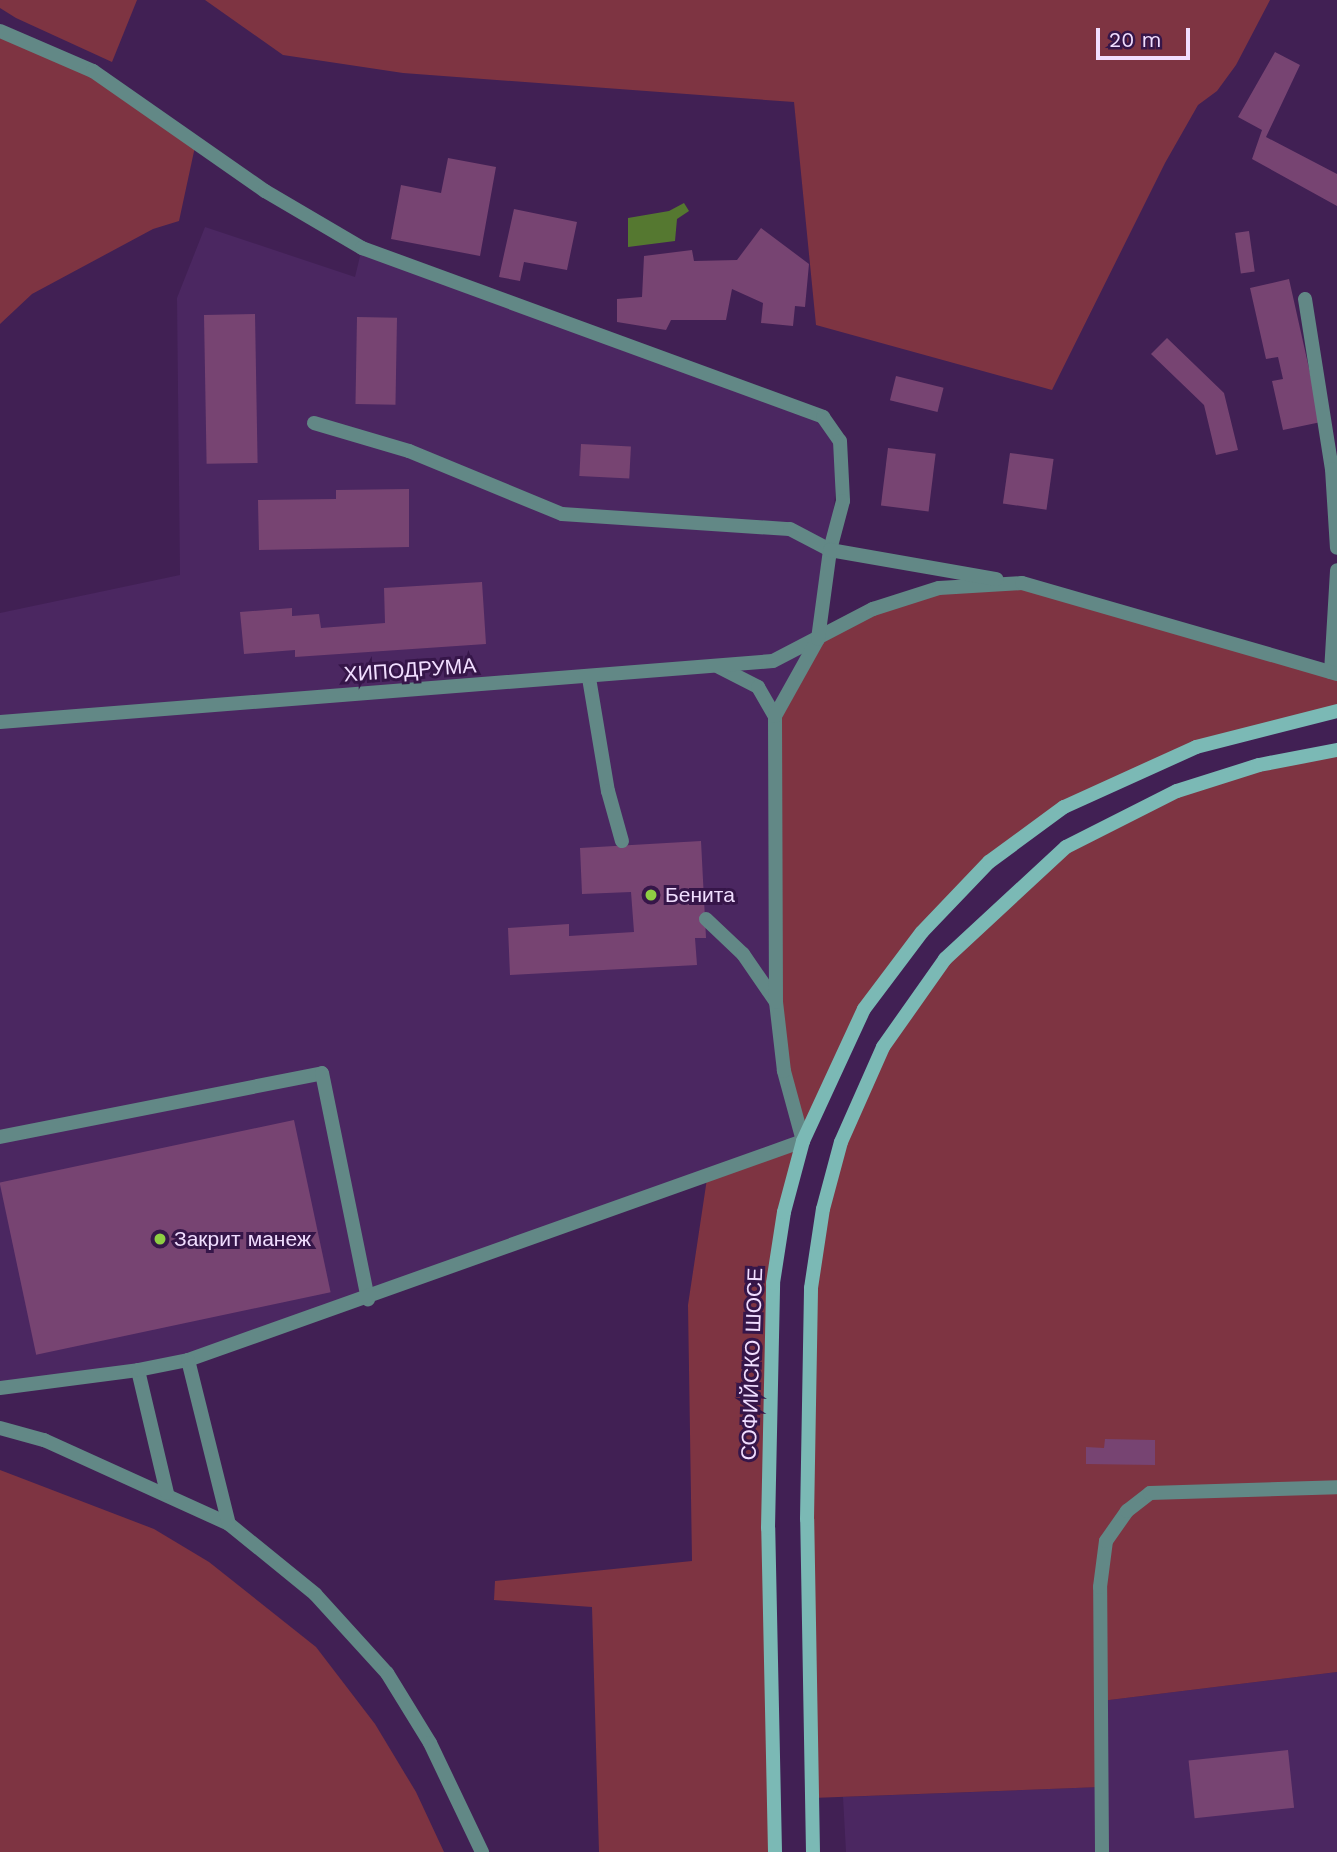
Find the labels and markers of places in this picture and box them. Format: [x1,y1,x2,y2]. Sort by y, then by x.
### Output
place label: Бенита [665,882,735,908]
marker: Бенита [643,887,659,903]
place label: Закрит манеж [174,1226,311,1252]
marker: Закрит манеж [152,1231,168,1247]

